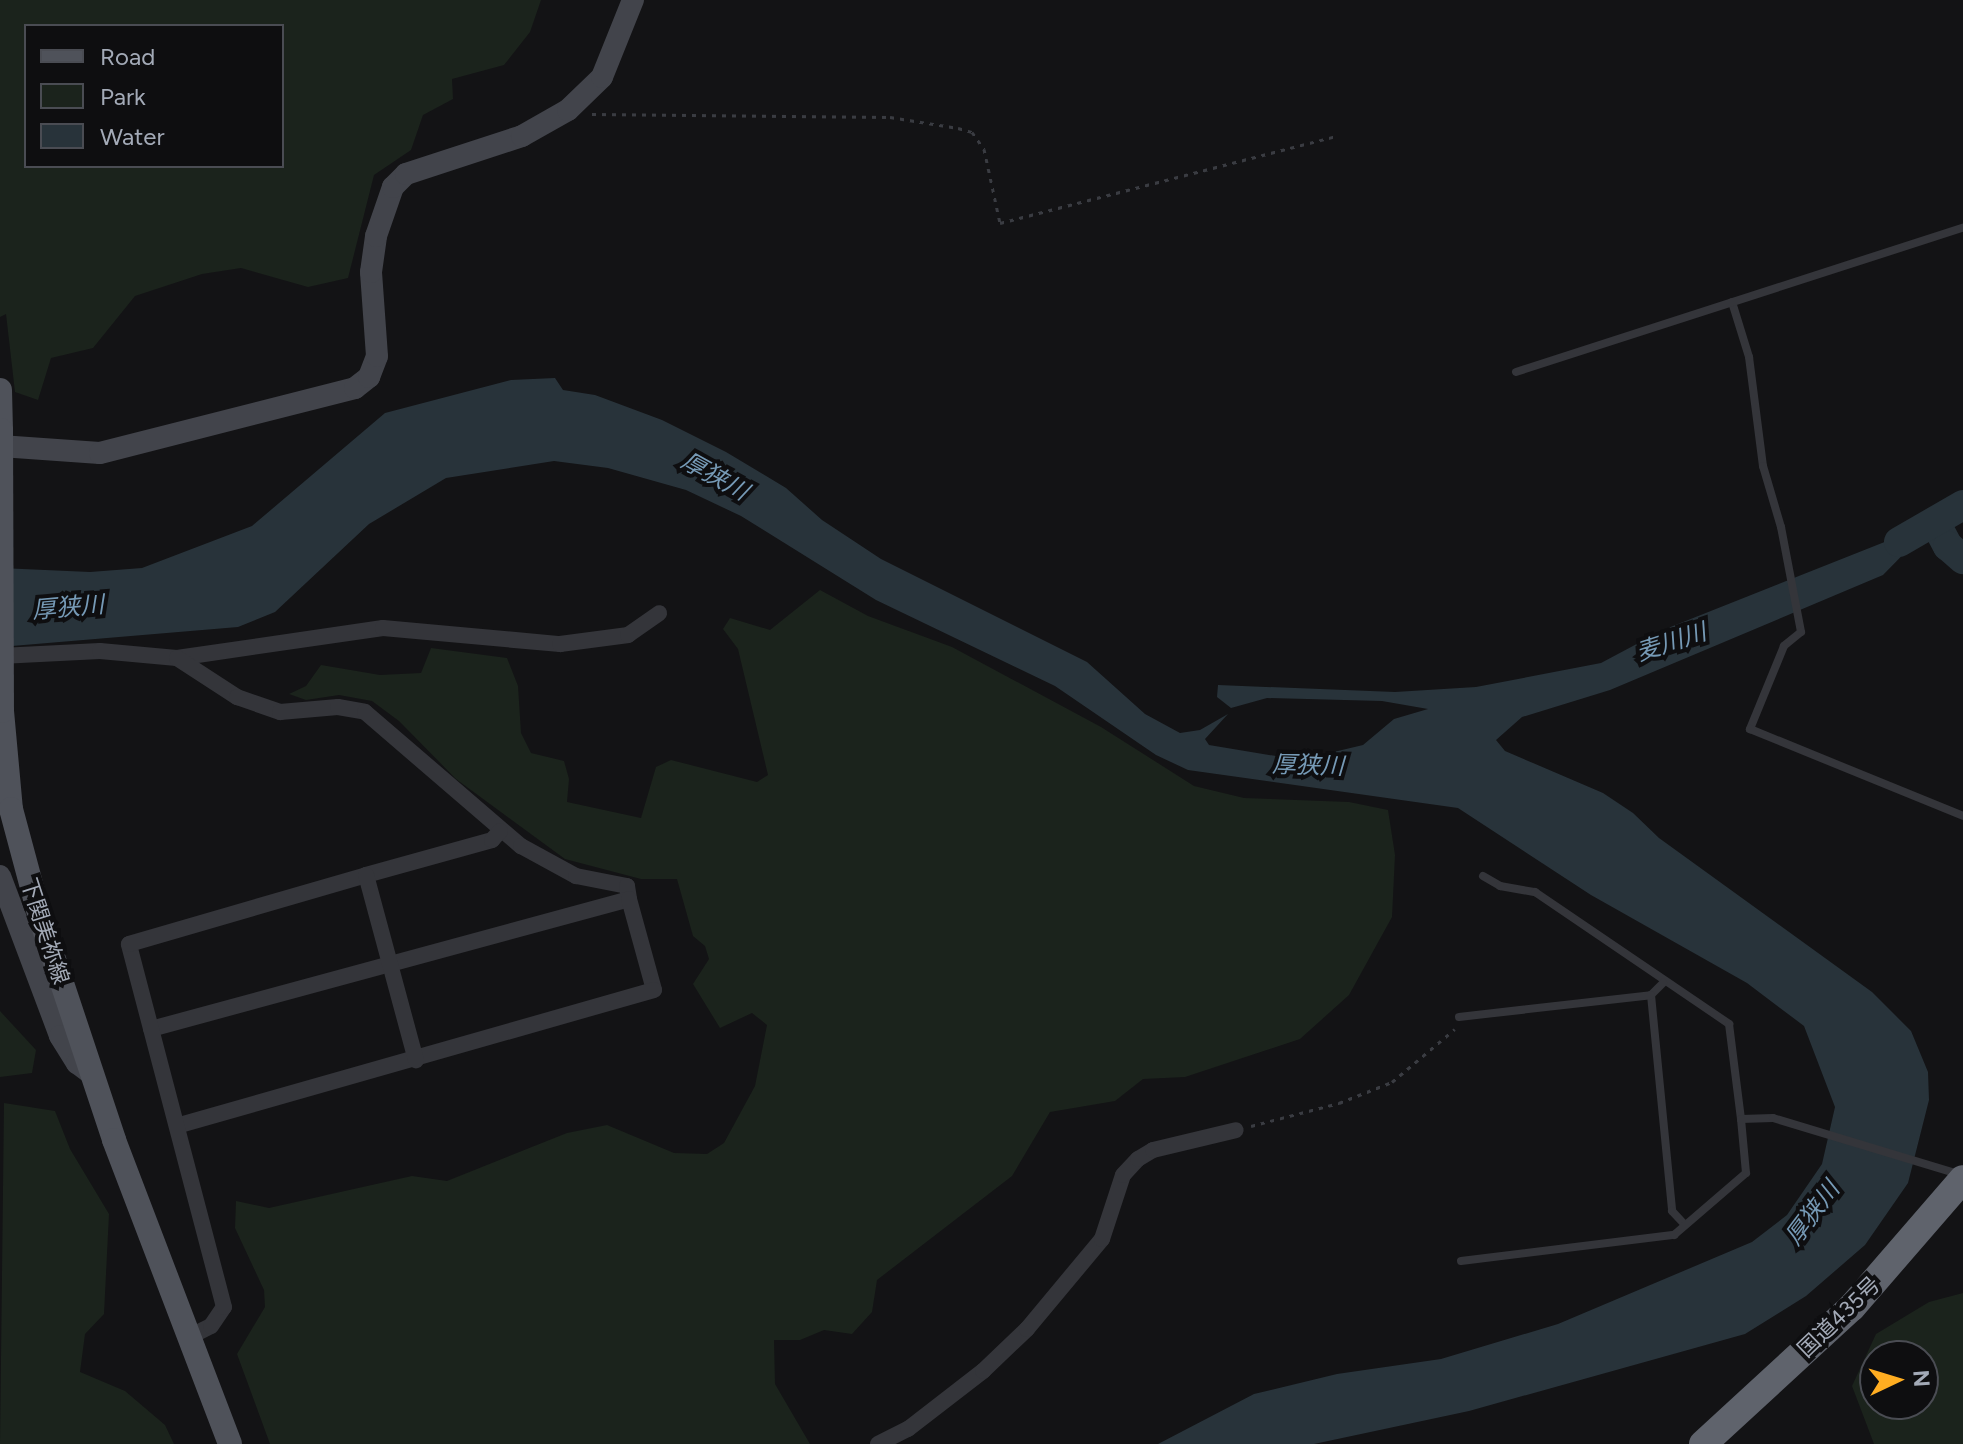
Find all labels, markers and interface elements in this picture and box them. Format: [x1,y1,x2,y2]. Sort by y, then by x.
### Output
legend [24,24,284,168]
text: Road [100,42,155,71]
text: Park [100,82,146,111]
text: Water [100,122,165,151]
water label: 厚狭川 [677,446,753,506]
water label: 厚狭川 [31,590,105,624]
water label: 麦川川 [1632,617,1710,667]
water label: 厚狭川 [1272,749,1344,781]
street label: 下関美祢線 [15,875,75,987]
water label: 厚狭川 [1779,1176,1845,1250]
street label: 国道435号 [1792,1271,1886,1363]
north arrow [1859,1340,1939,1420]
text: N [1907,1369,1936,1388]

